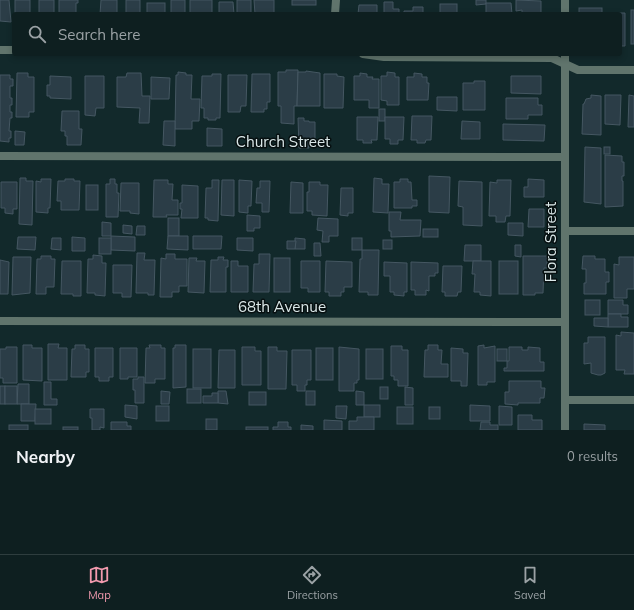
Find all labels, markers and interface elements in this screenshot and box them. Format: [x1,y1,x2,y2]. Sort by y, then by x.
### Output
search box [12,12,622,56]
icon: search [26,23,48,45]
text: Search here [58,25,140,44]
street label: Church Street [236,132,330,151]
street label: Flora Street [541,202,560,282]
street label: 68th Avenue [238,297,326,316]
text: Nearby [16,446,75,467]
text: 0 results [567,448,618,464]
tab: Map [88,564,111,602]
tab: Directions [287,564,338,602]
tab: Saved [514,564,546,602]

